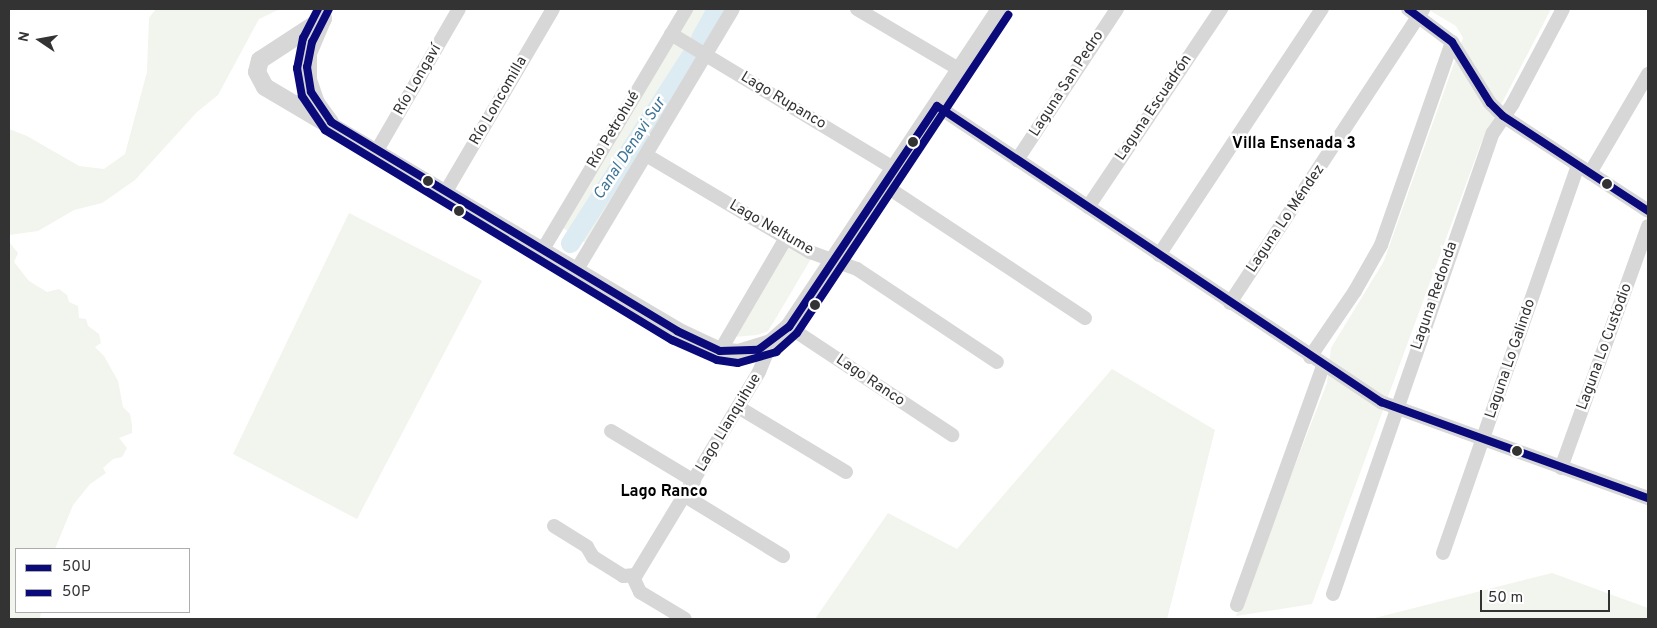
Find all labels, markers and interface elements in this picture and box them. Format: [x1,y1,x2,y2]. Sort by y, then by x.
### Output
north arrow [15,15,65,65]
street label: Laguna San Pedro [1026,28,1108,140]
text: N [15,30,34,43]
street label: Río Longaví [390,41,446,119]
street label: Laguna Escuadrón [1112,52,1196,164]
street label: Río Loncomilla [466,54,532,148]
street label: Lago Rupanco [737,68,829,134]
street label: Río Petrohué [584,88,644,172]
water label: Canal Denavi Sur [590,94,670,204]
district label: Villa Ensenada 3 [1232,134,1356,154]
unlabelled marker [908,137,918,147]
street label: Laguna Lo Méndez [1243,162,1329,276]
unlabelled marker [423,176,433,186]
unlabelled marker [1602,179,1612,189]
street label: Lago Neltume [726,197,816,259]
unlabelled marker [454,206,464,216]
street label: Laguna Redonda [1408,240,1462,352]
street label: Laguna Lo Custodio [1574,281,1636,413]
street label: Laguna Lo Galindo [1482,297,1540,421]
unlabelled marker [810,300,820,310]
street label: Lago Ranco [832,351,908,411]
street label: Lago Llanquihue [693,371,765,475]
unlabelled marker [1512,446,1522,456]
district label: Lago Ranco [620,482,708,502]
legend [15,548,190,613]
text: 50U [62,558,91,577]
scale bar [1482,580,1612,612]
text: 50P [62,583,90,602]
text: 50 m [1488,589,1523,608]

